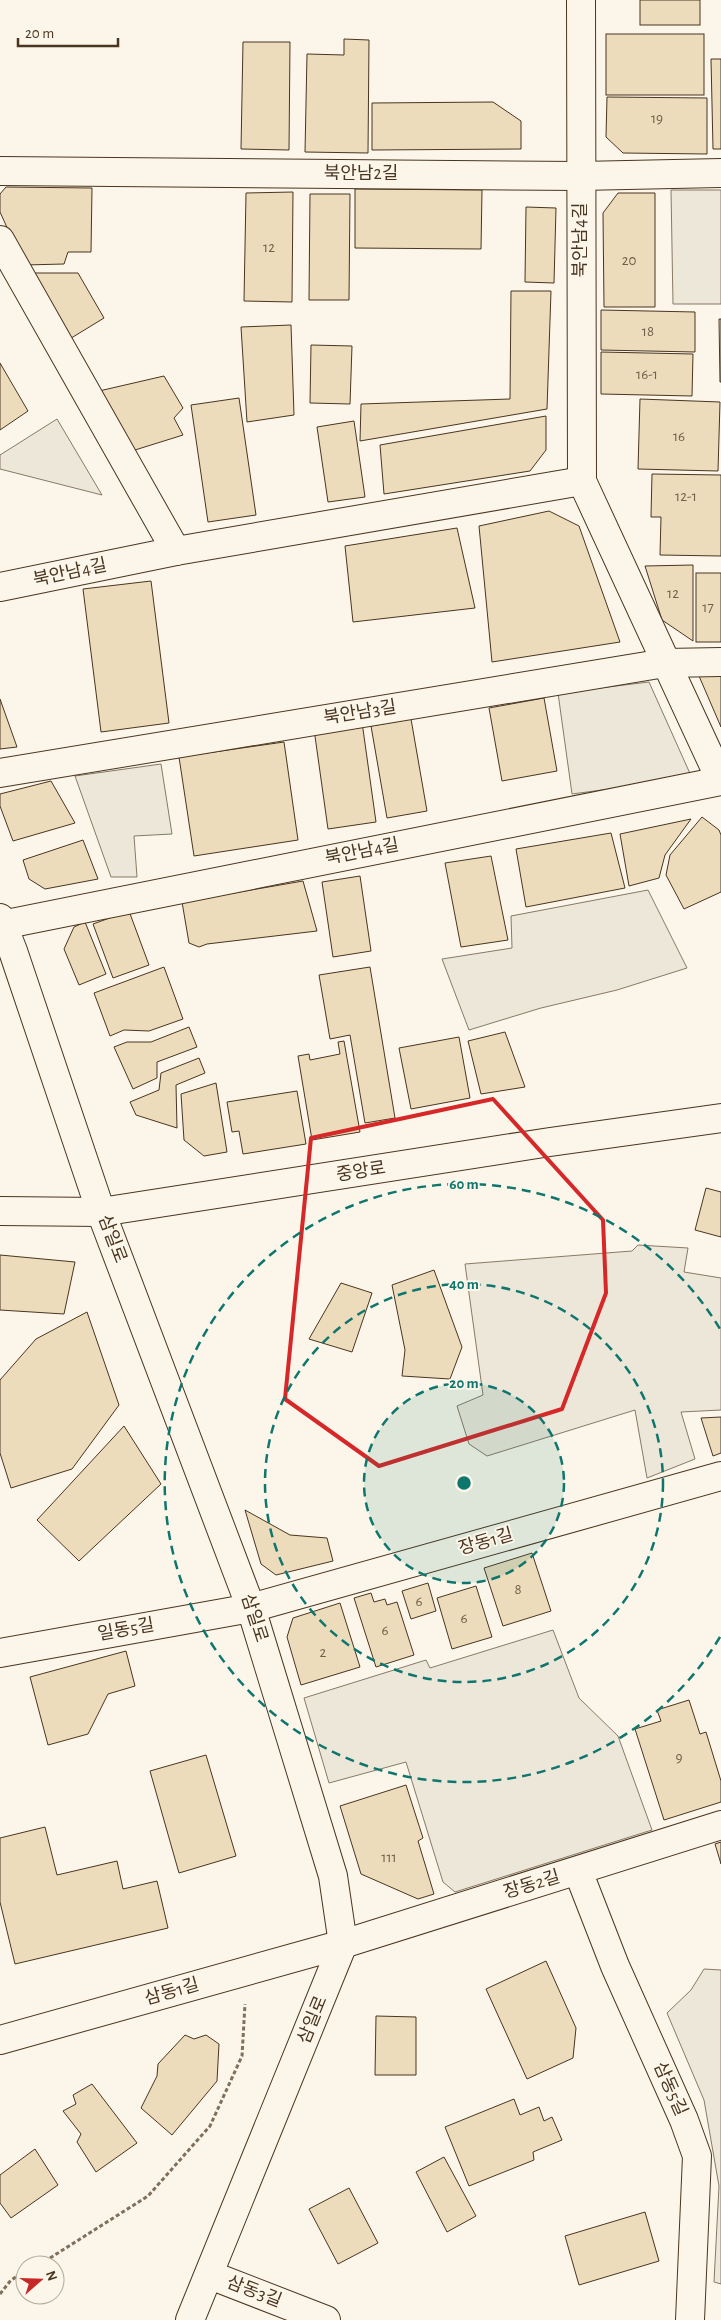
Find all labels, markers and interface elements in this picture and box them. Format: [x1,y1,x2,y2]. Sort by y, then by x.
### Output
scale bar [18,15,118,47]
text: 20 m [25,26,54,41]
house number: 19 [651,111,663,126]
street label: 북안남2길 [324,164,398,183]
street label: 북안남4길 [571,203,590,277]
house number: 12 [263,240,275,255]
house number: 20 [622,253,636,268]
house number: 18 [642,324,654,339]
house number: 16-1 [636,367,658,382]
house number: 16 [673,429,685,444]
house number: 12-1 [675,489,697,504]
street label: 북안남4길 [31,555,109,590]
house number: 12 [667,586,679,601]
house number: 17 [702,600,714,615]
street label: 북안남3길 [322,697,398,728]
street label: 북안남4길 [323,835,400,868]
street label: 중앙로 [335,1157,387,1185]
text: 60 m [449,1177,479,1192]
street label: 삼일로 [95,1212,131,1265]
text: 40 m [449,1277,479,1292]
text: 20 m [449,1376,479,1391]
centre of rings [455,1474,473,1492]
street label: 장동1길 [456,1524,515,1558]
house number: 8 [514,1582,522,1597]
street label: 삼일로 [238,1591,272,1644]
house number: 6 [415,1594,423,1609]
house number: 6 [460,1611,468,1626]
street label: 일동5길 [96,1615,156,1644]
house number: 6 [381,1623,389,1638]
house number: 2 [320,1645,327,1660]
house number: 9 [675,1750,683,1765]
house number: 111 [381,1850,397,1865]
street label: 장동2길 [501,1866,562,1902]
street label: 삼동1길 [142,1974,201,2008]
street label: 삼일로 [293,1993,331,2046]
street label: 삼동5길 [650,2058,692,2119]
north arrow [15,2255,65,2305]
text: N [43,2269,60,2283]
street label: 삼동3길 [224,2271,285,2311]

